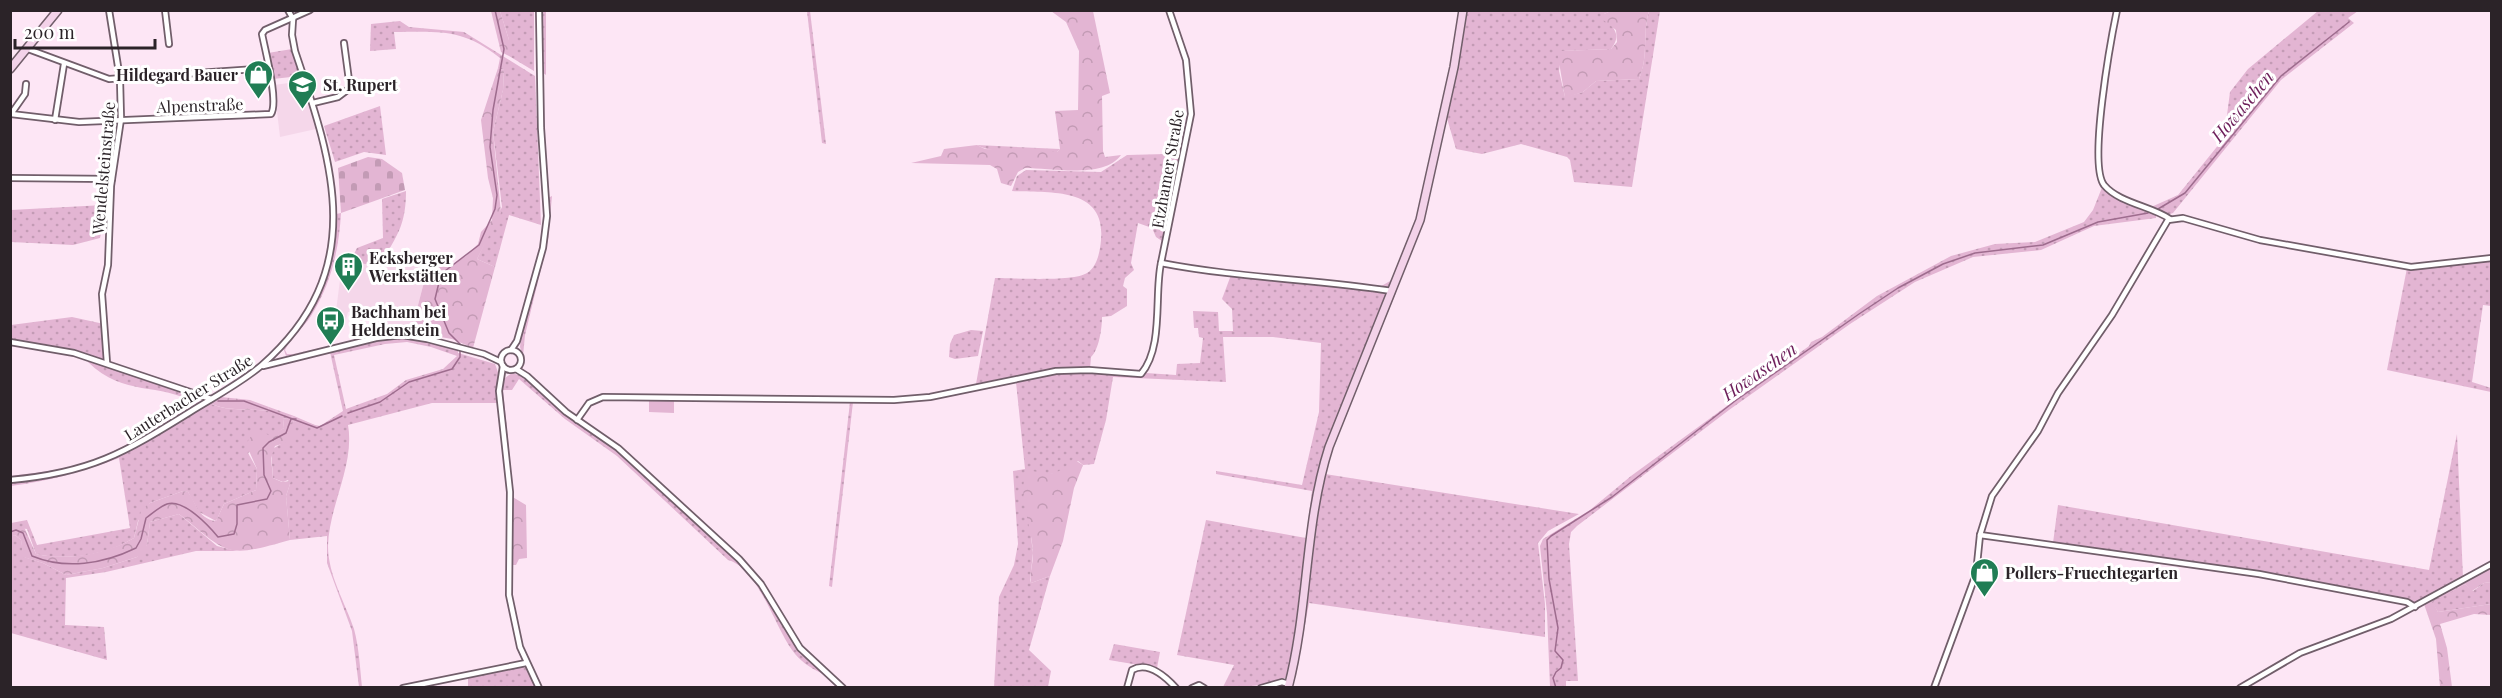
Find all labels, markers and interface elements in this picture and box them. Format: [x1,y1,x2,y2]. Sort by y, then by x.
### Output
scale bar [15,12,154,50]
text: 200 m [24,20,75,44]
shop icon: Hildegard Bauer [243,58,275,100]
place label: Hildegard Bauer [116,64,239,85]
water label: Howaschen [2204,65,2279,147]
school or university icon: St. Rupert [286,68,318,110]
place label: St. Rupert [323,74,398,95]
street label: Alpenstraße [155,93,244,117]
street label: Wendelsteinstraße [87,101,119,236]
street label: Etzhamer Straße [1146,108,1188,230]
place label: Ecksberger Werkstätten [368,247,458,286]
building icon: Ecksberger Werkstätten [332,250,364,292]
place label: Bachham bei Heldenstein [351,301,446,340]
bus stop icon: Bachham bei Heldenstein [314,304,346,346]
water label: Howaschen [1716,336,1801,406]
street label: Lauterbacher Straße [120,349,256,445]
shop icon: Pollers-Fruechtegarten [1968,556,2000,598]
place label: Pollers-Fruechtegarten [2005,562,2178,583]

